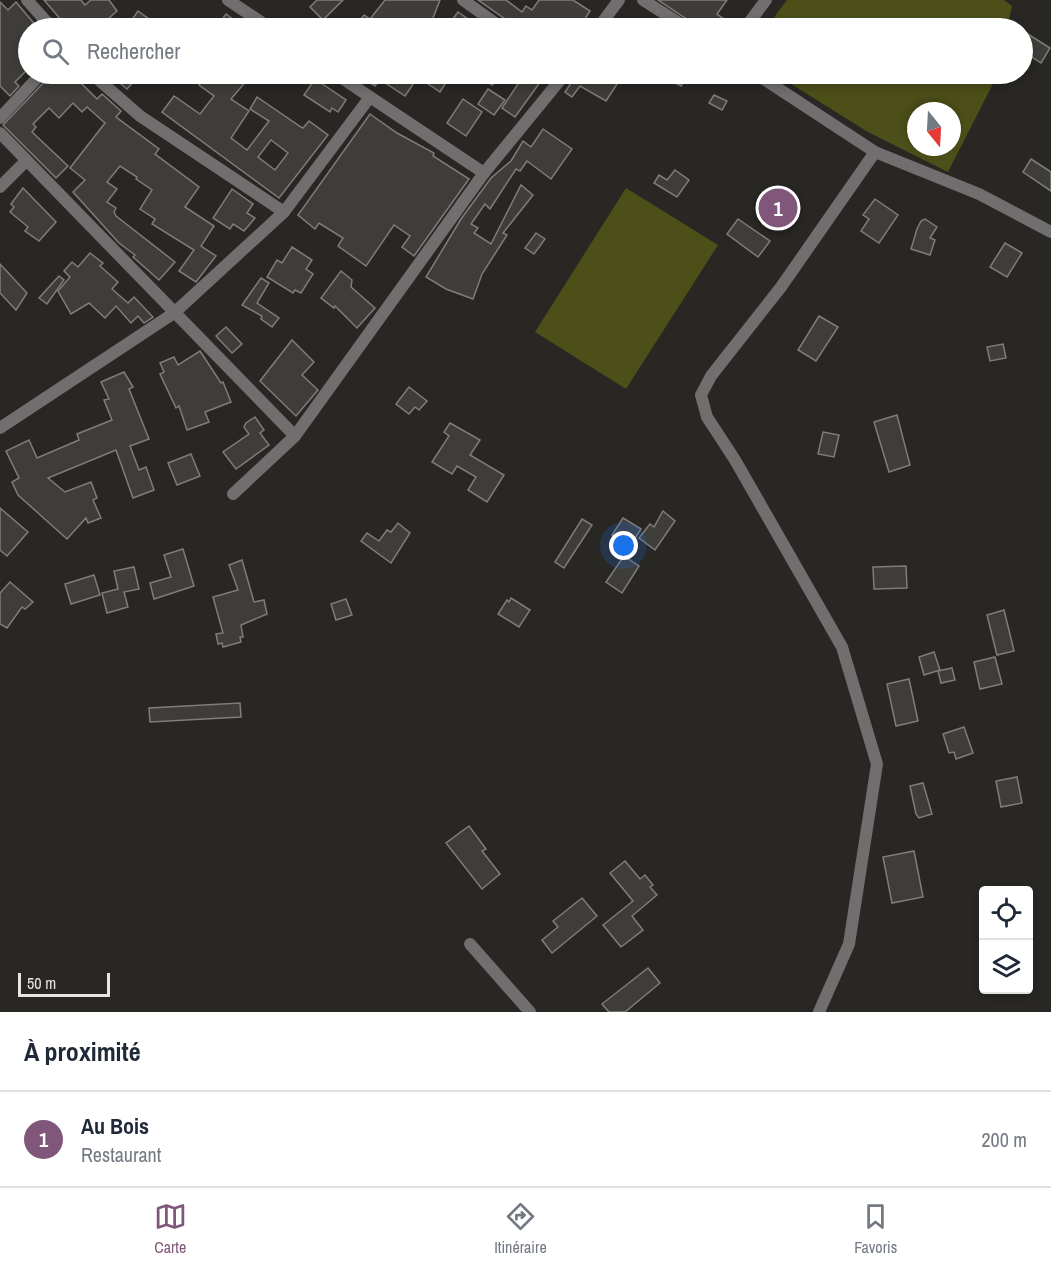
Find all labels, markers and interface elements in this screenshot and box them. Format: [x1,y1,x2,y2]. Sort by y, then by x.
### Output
search box [18,18,1033,84]
icon: search [39,35,72,68]
text: Rechercher [87,36,180,66]
north arrow [907,102,961,156]
pin: 1 [758,186,798,230]
your location [609,531,638,560]
map controls [979,886,1033,994]
button: locate [979,886,1033,940]
button: layers [979,940,1033,994]
scale bar [18,970,110,998]
text: 50 m [27,972,56,994]
text: À proximité [24,1034,141,1069]
text: Au Bois [81,1111,149,1141]
text: 1 [39,1126,48,1153]
text: 200 m [981,1126,1027,1153]
text: Restaurant [81,1141,161,1168]
tab: Carte [154,1200,187,1258]
tab: Itinéraire [494,1200,547,1258]
tab: Favoris [854,1200,897,1258]

